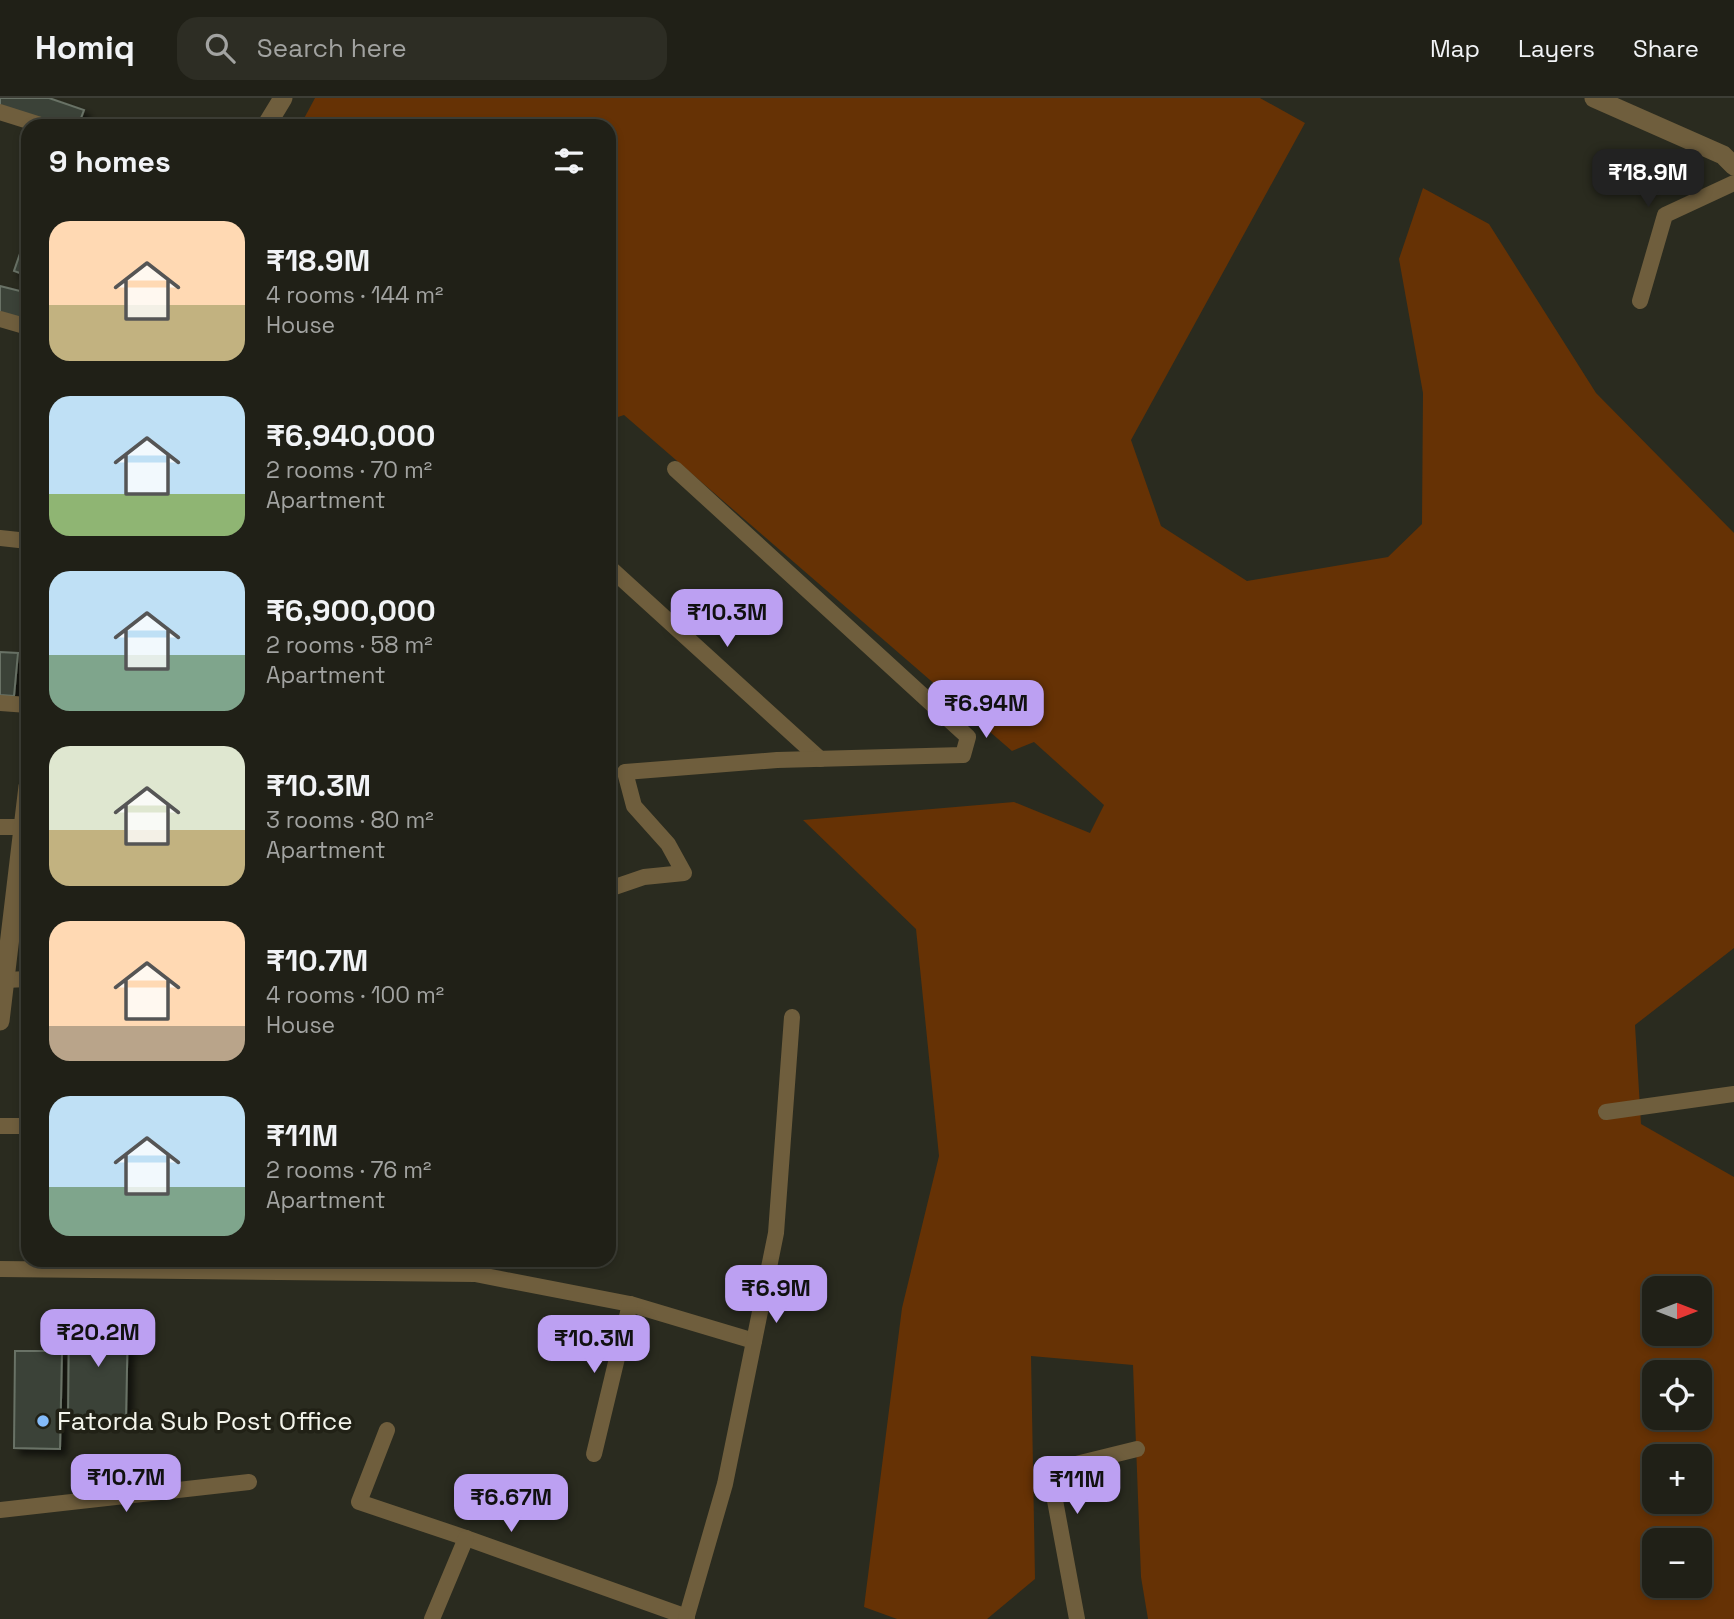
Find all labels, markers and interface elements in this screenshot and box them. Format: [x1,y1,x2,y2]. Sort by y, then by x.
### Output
search box [177,17,667,80]
text: Homiq [35,27,135,69]
icon: search [201,29,239,67]
text: Search here [257,31,407,65]
text: Map [1430,33,1480,64]
text: Layers [1518,33,1595,64]
text: Share [1633,33,1699,64]
text: 9 homes [49,142,171,181]
icon: filters [550,142,588,180]
pin: ₹18.9M [1591,150,1705,209]
text: ₹18.9M [1608,157,1688,187]
text: ₹18.9M [266,241,370,280]
icon: home [105,249,189,333]
text: 4 rooms · 144 m² [266,280,443,310]
text: House [266,310,335,340]
text: ₹6,940,000 [266,416,435,455]
icon: home [105,424,189,508]
text: 2 rooms · 70 m² [266,455,432,485]
text: Apartment [266,485,386,515]
pin: ₹10.3M [670,589,784,649]
text: ₹6,900,000 [266,591,436,630]
text: ₹10.3M [687,597,767,627]
icon: home [105,599,189,683]
text: 2 rooms · 58 m² [266,630,433,660]
text: Apartment [266,660,386,690]
pin: ₹6.94M [929,680,1043,740]
text: ₹6.94M [944,688,1028,718]
text: ₹10.3M [266,766,371,805]
icon: home [105,774,189,858]
text: 3 rooms · 80 m² [266,805,434,835]
text: Apartment [266,835,386,865]
text: ₹10.7M [266,941,368,980]
icon: home [105,949,189,1033]
text: 4 rooms · 100 m² [266,980,444,1010]
text: House [266,1010,335,1040]
text: ₹11M [266,1116,338,1155]
icon: home [105,1124,189,1208]
text: 2 rooms · 76 m² [266,1155,431,1185]
text: Apartment [266,1185,386,1215]
pin: ₹6.9M [727,1266,825,1325]
text: ₹6.9M [741,1273,811,1303]
north arrow [1642,1276,1712,1346]
map controls [1642,1276,1712,1598]
pin: ₹20.2M [41,1310,155,1369]
pin: ₹10.3M [537,1316,651,1375]
text: ₹20.2M [56,1317,140,1347]
text: ₹10.3M [554,1323,634,1353]
button: locate [1642,1360,1712,1430]
place label: Fatorda Sub Post Office [57,1404,353,1438]
marker: Fatorda Sub Post Office [35,1413,51,1429]
button: + [1642,1444,1712,1514]
pin: ₹10.7M [69,1454,183,1514]
pin: ₹11M [1036,1456,1118,1516]
text: ₹10.7M [87,1462,165,1492]
text: ₹11M [1049,1464,1105,1494]
pin: ₹6.67M [454,1474,568,1534]
text: ₹6.67M [470,1482,552,1512]
button: − [1642,1528,1712,1598]

